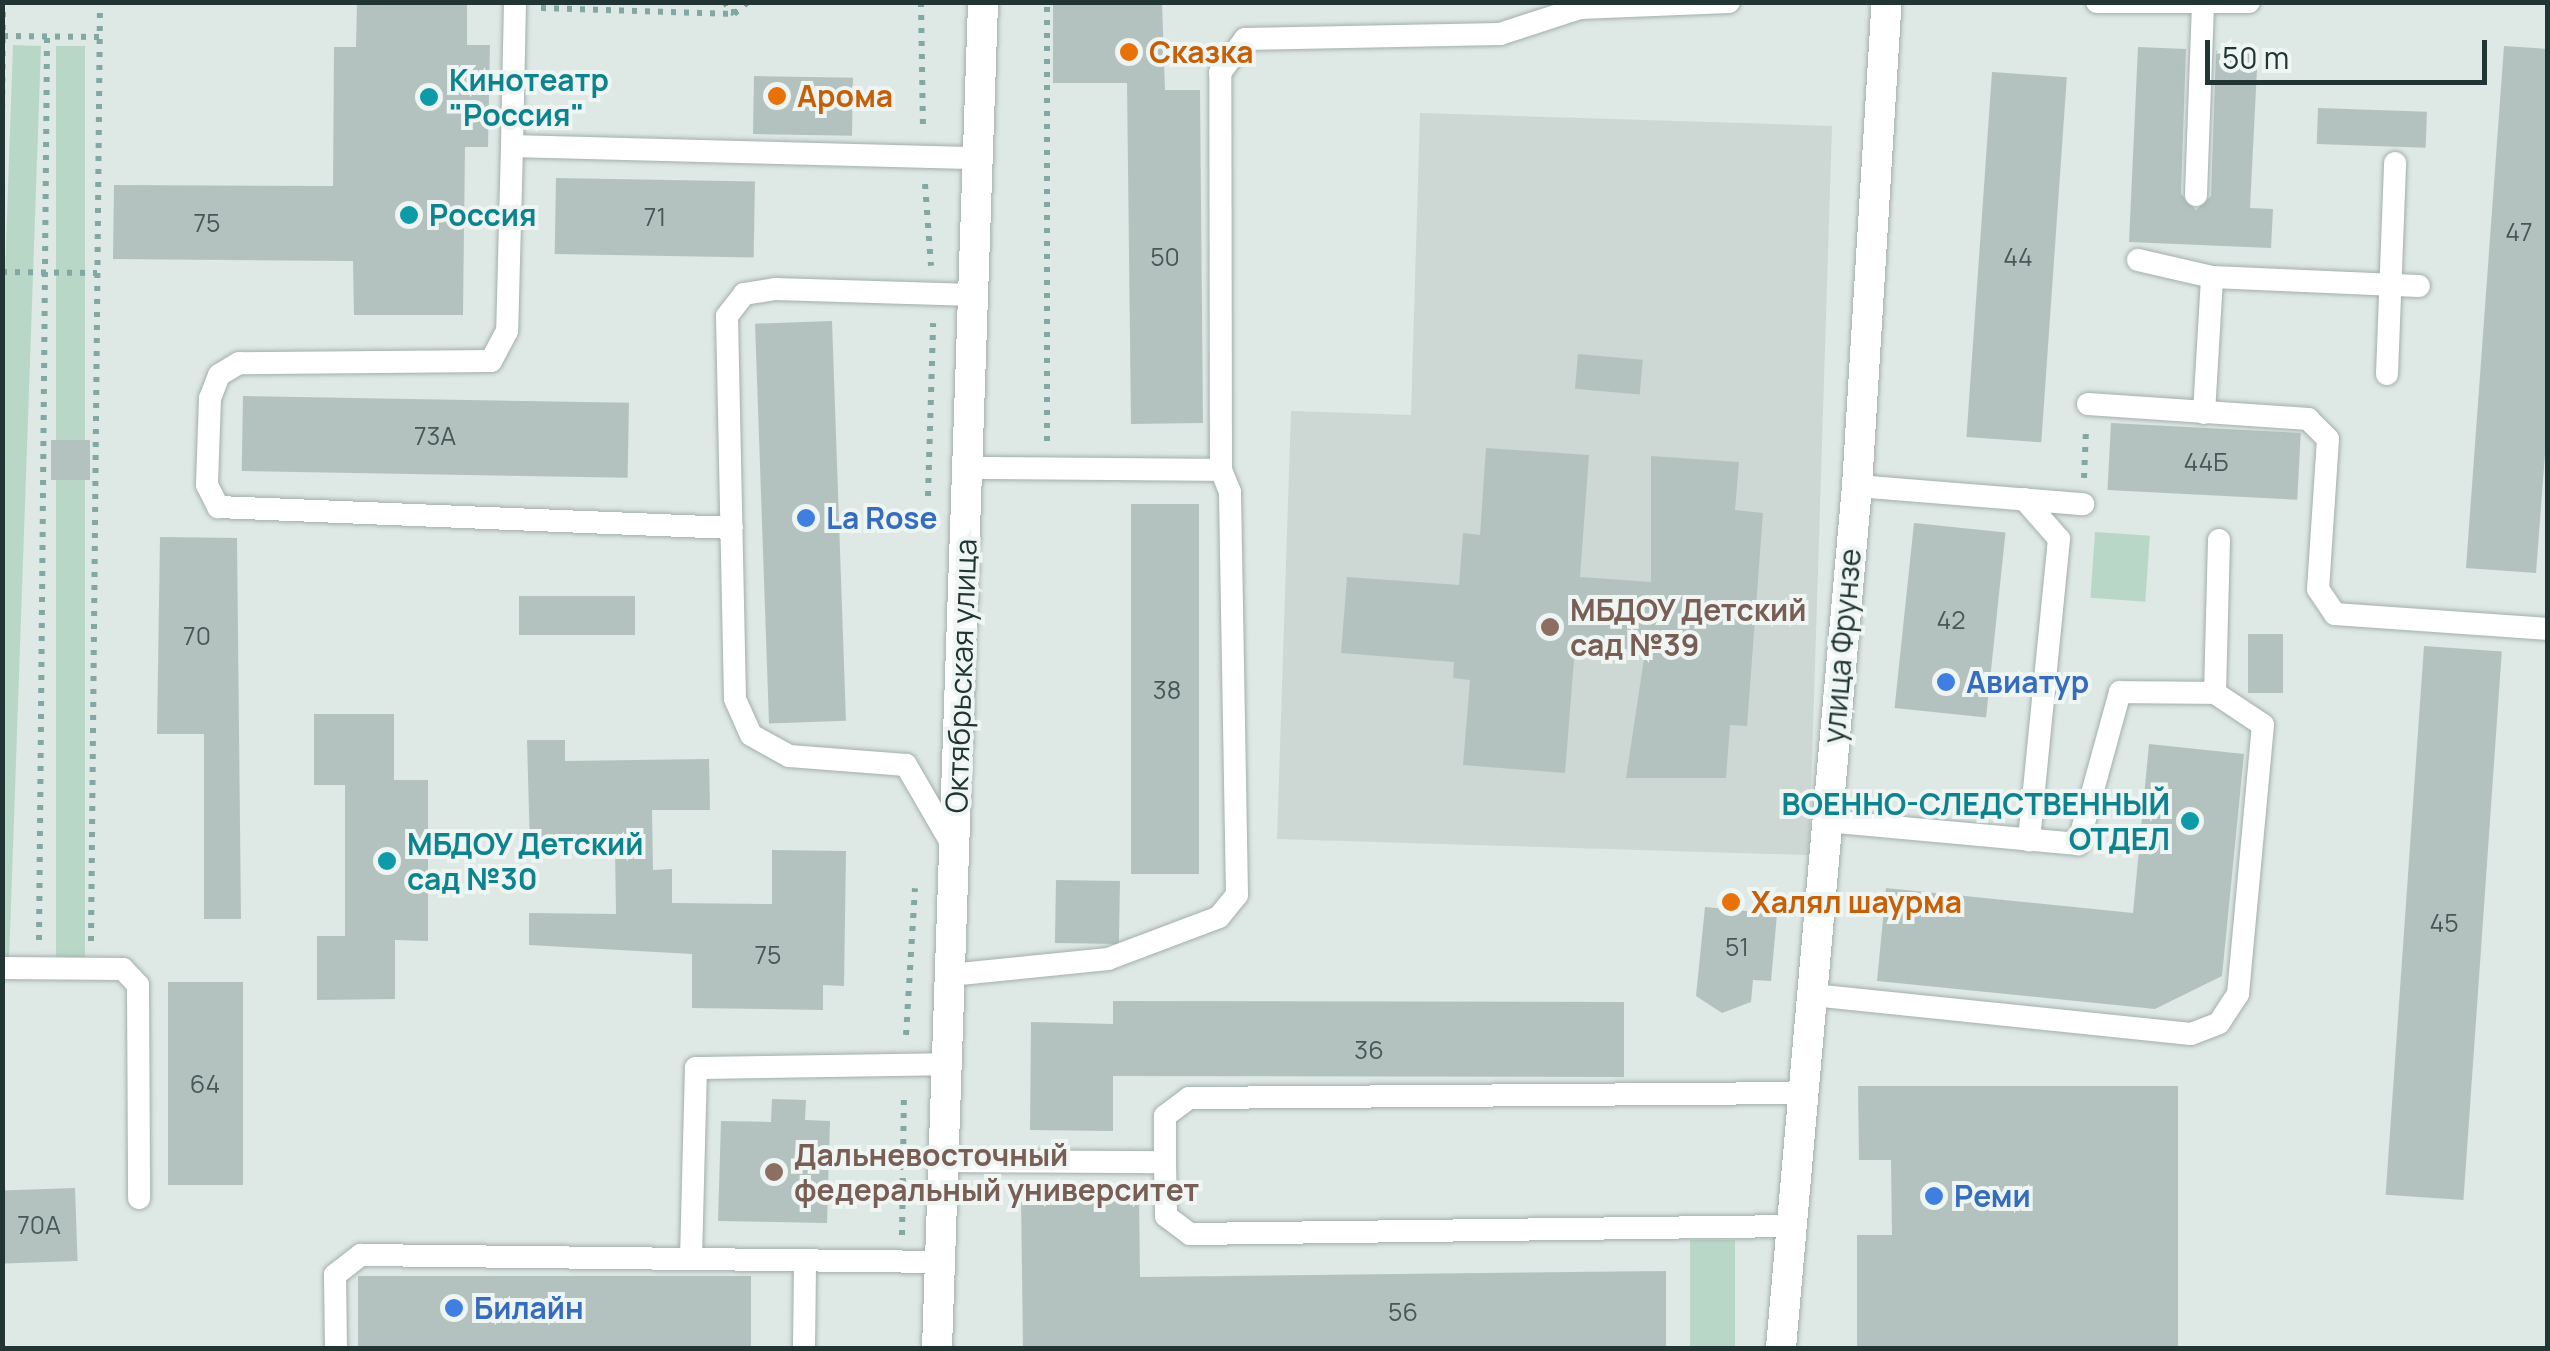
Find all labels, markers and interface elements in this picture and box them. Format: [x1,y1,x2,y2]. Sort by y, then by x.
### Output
scale bar [2210,20,2492,82]
place label: Сказка [1149,34,1254,70]
text: 50 m [2222,37,2289,78]
marker: Сказка [1118,41,1140,63]
place label: Кинотеатр "Россия" [449,62,609,132]
place label: Арома [797,78,893,114]
marker: Арома [766,85,788,107]
marker: Кинотеатр "Россия" [418,86,440,108]
place label: Россия [429,197,537,233]
house number: 71 [644,202,666,232]
marker: Россия [398,204,420,226]
house number: 75 [194,208,220,238]
house number: 47 [2505,217,2533,247]
house number: 50 [1150,242,1180,272]
house number: 44 [2003,242,2033,272]
house number: 73А [414,421,456,451]
house number: 44Б [2184,447,2228,477]
place label: La Rose [826,500,938,536]
marker: La Rose [795,507,817,529]
street label: Октябрьская улица [938,538,984,814]
street label: улица Фрунзе [1816,547,1868,745]
place label: МБДОУ Детский сад №39 [1570,592,1808,662]
house number: 42 [1937,605,1965,635]
marker: МБДОУ Детский сад №39 [1539,616,1561,638]
house number: 70 [183,621,211,651]
place label: Авиатур [1966,664,2089,700]
marker: Авиатур [1935,671,1957,693]
house number: 38 [1153,675,1181,705]
place label: ВОЕННО-СЛЕДСТВЕННЫЙ ОТДЕЛ [1782,786,2170,856]
marker: ВОЕННО-СЛЕДСТВЕННЫЙ ОТДЕЛ [2179,810,2201,832]
place label: МБДОУ Детский сад №30 [407,826,645,896]
marker: МБДОУ Детский сад №30 [376,850,398,872]
place label: Халял шаурма [1751,884,1962,920]
marker: Халял шаурма [1720,891,1742,913]
house number: 45 [2429,908,2459,938]
house number: 51 [1725,932,1749,962]
house number: 75 [755,940,781,970]
house number: 36 [1354,1035,1384,1065]
house number: 64 [190,1069,220,1099]
place label: Дальневосточный федеральный университет [794,1137,1199,1208]
marker: Дальневосточный федеральный университет [763,1161,785,1183]
place label: Реми [1954,1178,2031,1214]
marker: Реми [1923,1185,1945,1207]
house number: 70А [17,1210,61,1240]
place label: Билайн [474,1290,584,1326]
marker: Билайн [443,1297,465,1319]
house number: 56 [1388,1297,1418,1327]

